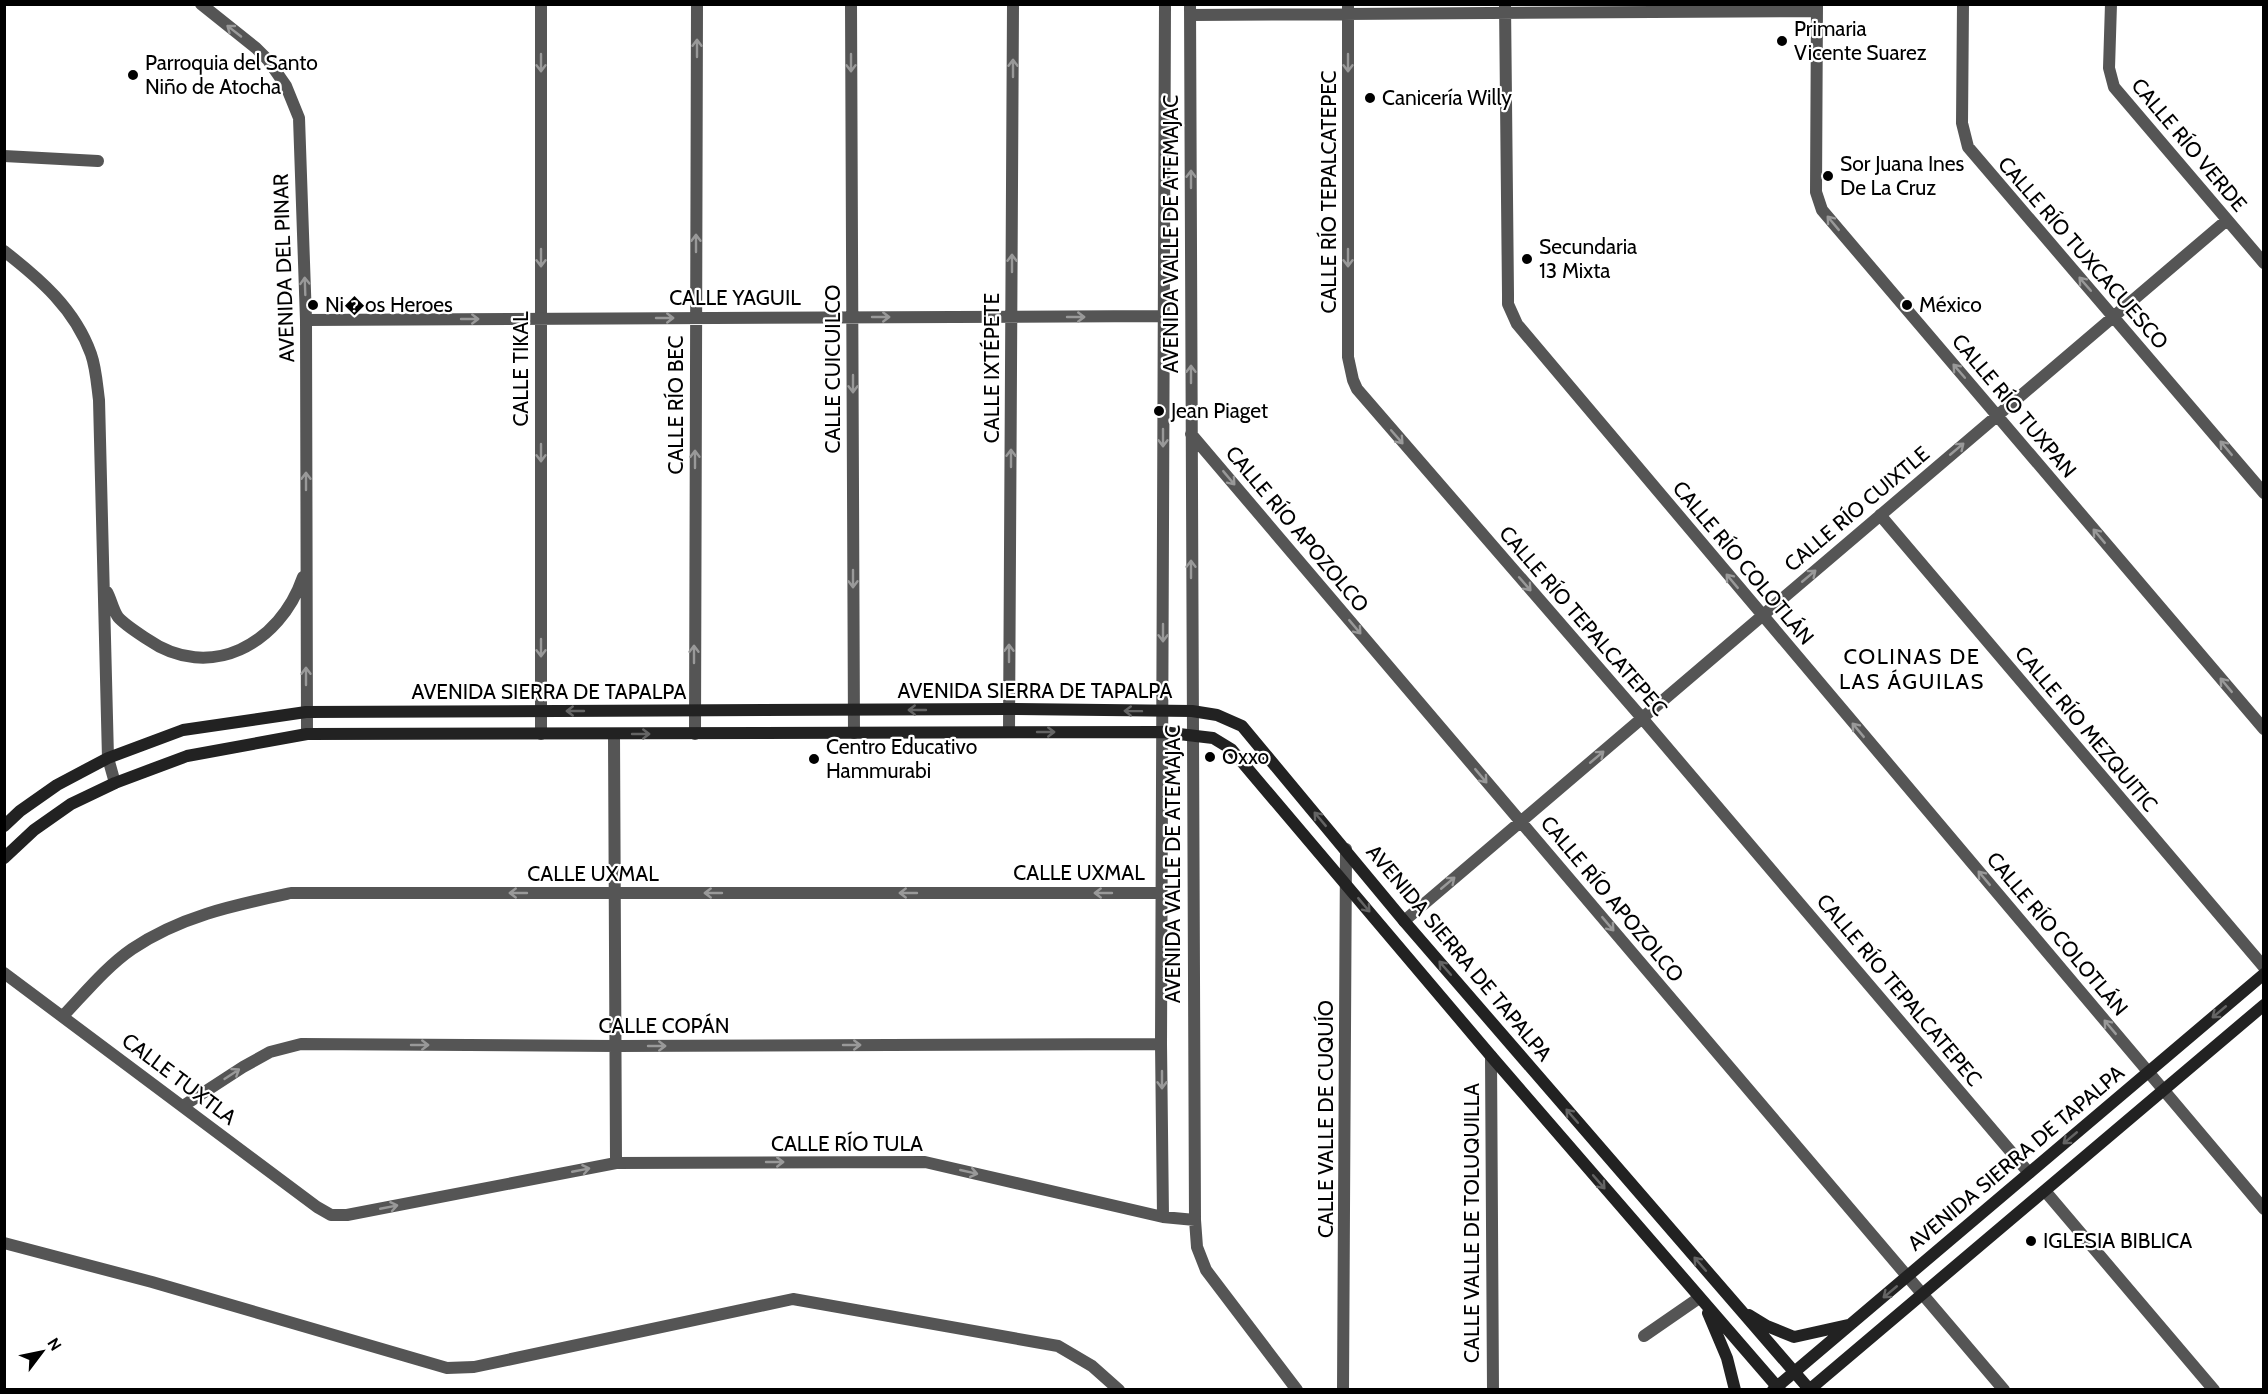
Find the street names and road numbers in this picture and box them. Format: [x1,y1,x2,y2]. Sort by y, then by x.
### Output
street label: CALLE RÍO TEPALCATEPEC [1316,70,1341,314]
street label: CALLE RÍO VERDE [2126,73,2252,216]
street label: AVENIDA VALLE DE ATEMAJAC [1158,95,1183,373]
street label: CALLE RÍO TUXCACUESCO [1993,151,2174,354]
street label: AVENIDA DEL PINAR [268,173,299,363]
street label: CALLE CUICUILCO [820,284,845,454]
street label: CALLE YAGUIL [669,285,801,310]
street label: CALLE IXTÉPETE [979,293,1004,443]
street label: CALLE TIKAL [508,311,533,427]
street label: CALLE RÍO TUXPAN [1947,329,2082,483]
street label: CALLE RÍO BEC [663,335,688,475]
street label: CALLE RÍO APOZOLCO [1221,441,1374,617]
street label: CALLE RÍO CUIXTLE [1779,441,1934,577]
street label: CALLE RÍO COLOTLÁN [1668,476,1819,650]
street label: CALLE RÍO TEPALCATEPEC [1494,521,1673,721]
street label: CALLE RÍO MEZQUITIC [2010,641,2163,816]
street label: AVENIDA SIERRA DE TAPALPA [898,678,1172,703]
street label: AVENIDA SIERRA DE TAPALPA [412,679,686,704]
street label: AVENIDA VALLE DE ATEMAJAC [1160,725,1185,1003]
street label: CALLE RÍO APOZOLCO [1536,811,1689,987]
street label: AVENIDA SIERRA DE TAPALPA [1361,839,1557,1066]
street label: CALLE RÍO COLOTLÁN [1982,847,2133,1021]
street label: CALLE UXMAL [1013,860,1145,885]
street label: CALLE UXMAL [527,861,659,886]
street label: CALLE RÍO TEPALCATEPEC [1812,889,1987,1091]
street label: CALLE VALLE DE CUQUÍO [1313,1000,1338,1238]
street label: CALLE COPÁN [599,1013,729,1038]
street label: CALLE TUXTLA [117,1027,241,1130]
street label: AVENIDA SIERRA DE TAPALPA [1902,1060,2129,1256]
street label: CALLE VALLE DE TOLUQUILLA [1459,1083,1484,1363]
street label: CALLE RÍO TULA [771,1131,923,1156]

